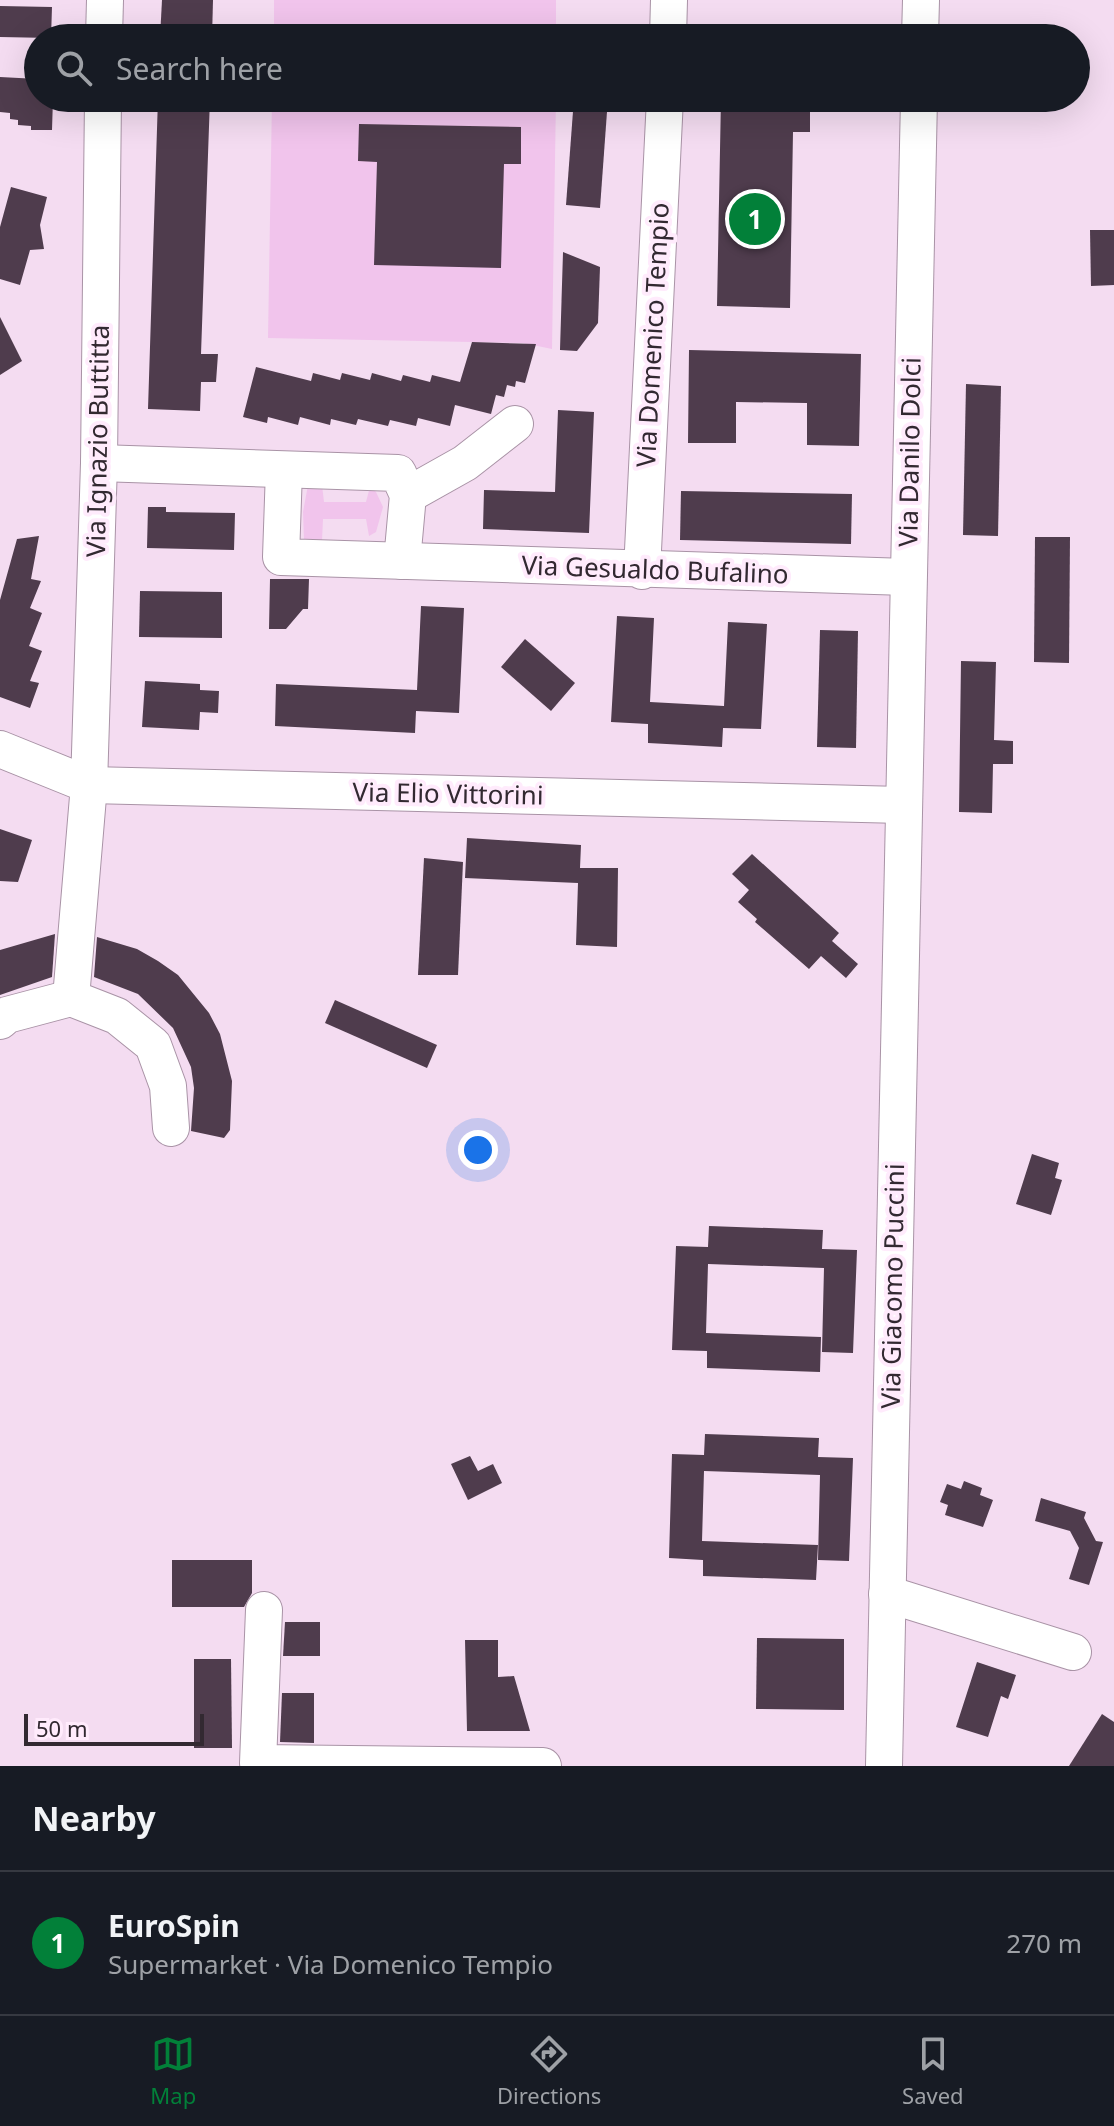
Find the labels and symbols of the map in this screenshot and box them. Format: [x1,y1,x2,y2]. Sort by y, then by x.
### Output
pin: 1 [729,189,781,249]
street label: Via Domenico Tempio [627,202,677,468]
street label: Via Ignazio Buttitta [77,325,117,557]
street label: Via Danilo Dolci [889,357,929,547]
street label: Via Gesualdo Bufalino [521,546,789,592]
street label: Via Elio Vittorini [352,773,544,813]
your location [458,1130,498,1170]
street label: Via Giacomo Puccini [872,1163,912,1409]
scale bar [24,1710,204,1746]

